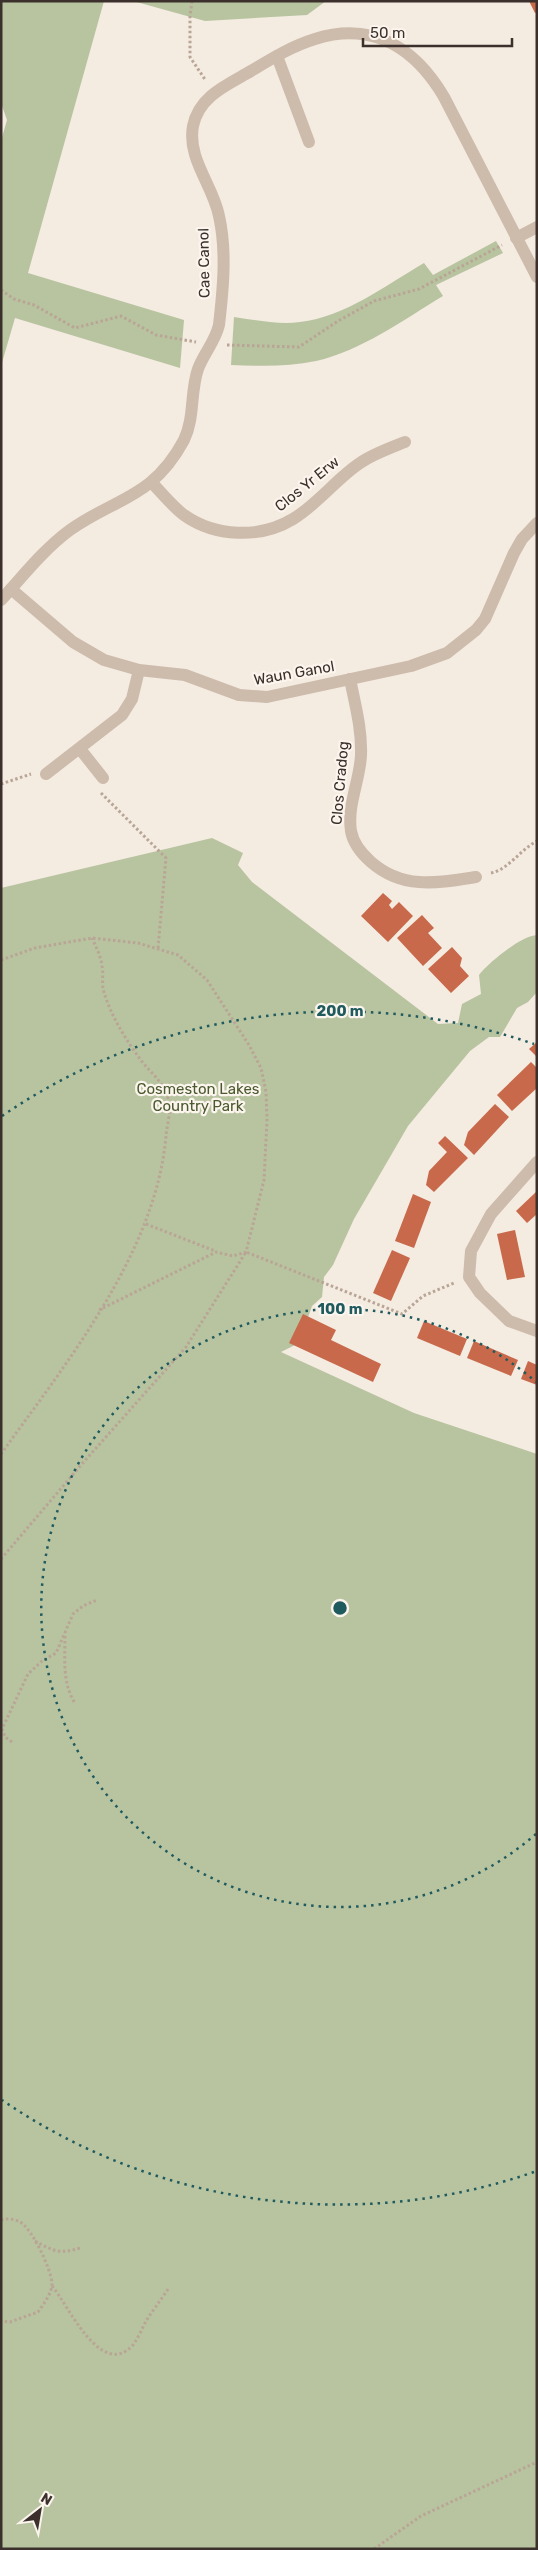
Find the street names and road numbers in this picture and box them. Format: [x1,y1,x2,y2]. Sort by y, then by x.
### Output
street label: Cae Canol [194,228,214,298]
street label: Clos Yr Erw [271,453,343,515]
street label: Waun Ganol [252,657,336,689]
street label: Clos Cradog [327,740,353,826]

